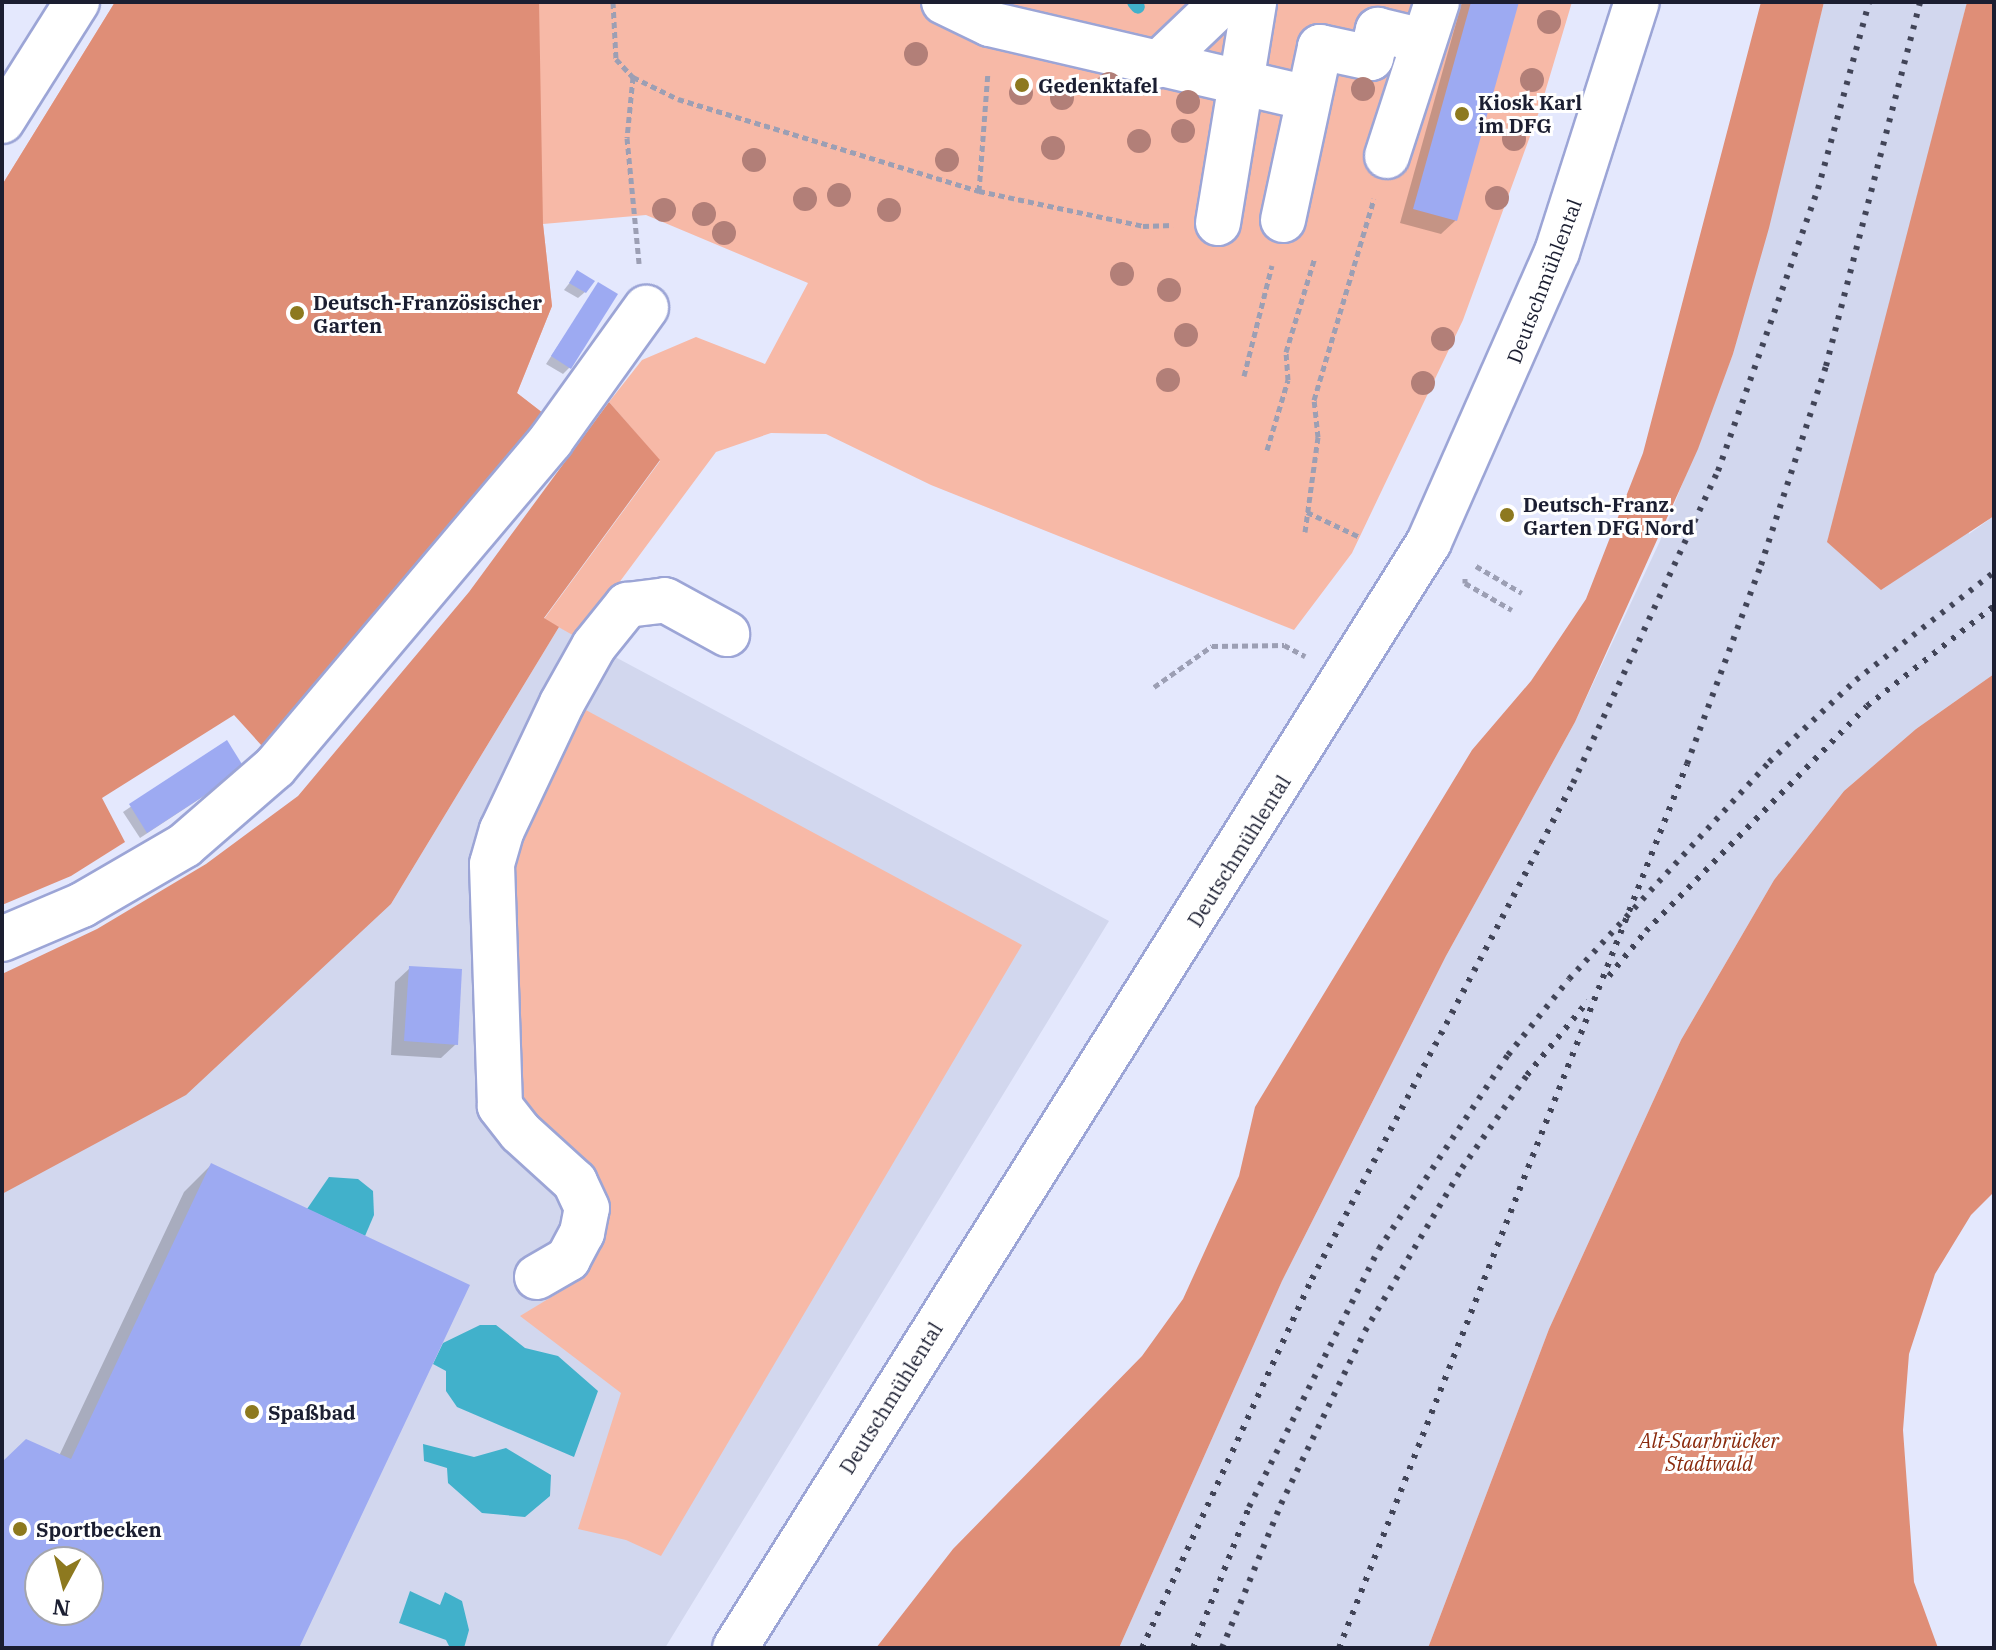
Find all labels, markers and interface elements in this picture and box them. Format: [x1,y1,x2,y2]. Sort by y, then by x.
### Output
place label: Gedenktafel [1038,73,1158,97]
marker: Gedenktafel [1013,76,1031,94]
place label: Kiosk Karl im DFG [1478,90,1582,137]
marker: Kiosk Karl im DFG [1453,105,1471,123]
street label: Deutschmühlental [1502,195,1586,367]
place label: Deutsch-Französischer Garten [313,290,542,337]
marker: Deutsch-Französischer Garten [288,304,306,322]
place label: Deutsch-Franz. Garten DFG Nord [1523,492,1694,539]
marker: Deutsch-Franz. Garten DFG Nord [1498,506,1516,524]
street label: Deutschmühlental [1183,771,1295,931]
street label: Deutschmühlental [835,1318,947,1478]
place label: Spaßbad [268,1400,356,1424]
marker: Spaßbad [243,1403,261,1421]
park label: Alt-Saarbrücker Stadtwald [1639,1429,1779,1476]
place label: Sportbecken [36,1517,162,1541]
marker: Sportbecken [11,1520,29,1538]
north arrow [24,1546,104,1626]
text: N [51,1593,72,1624]

